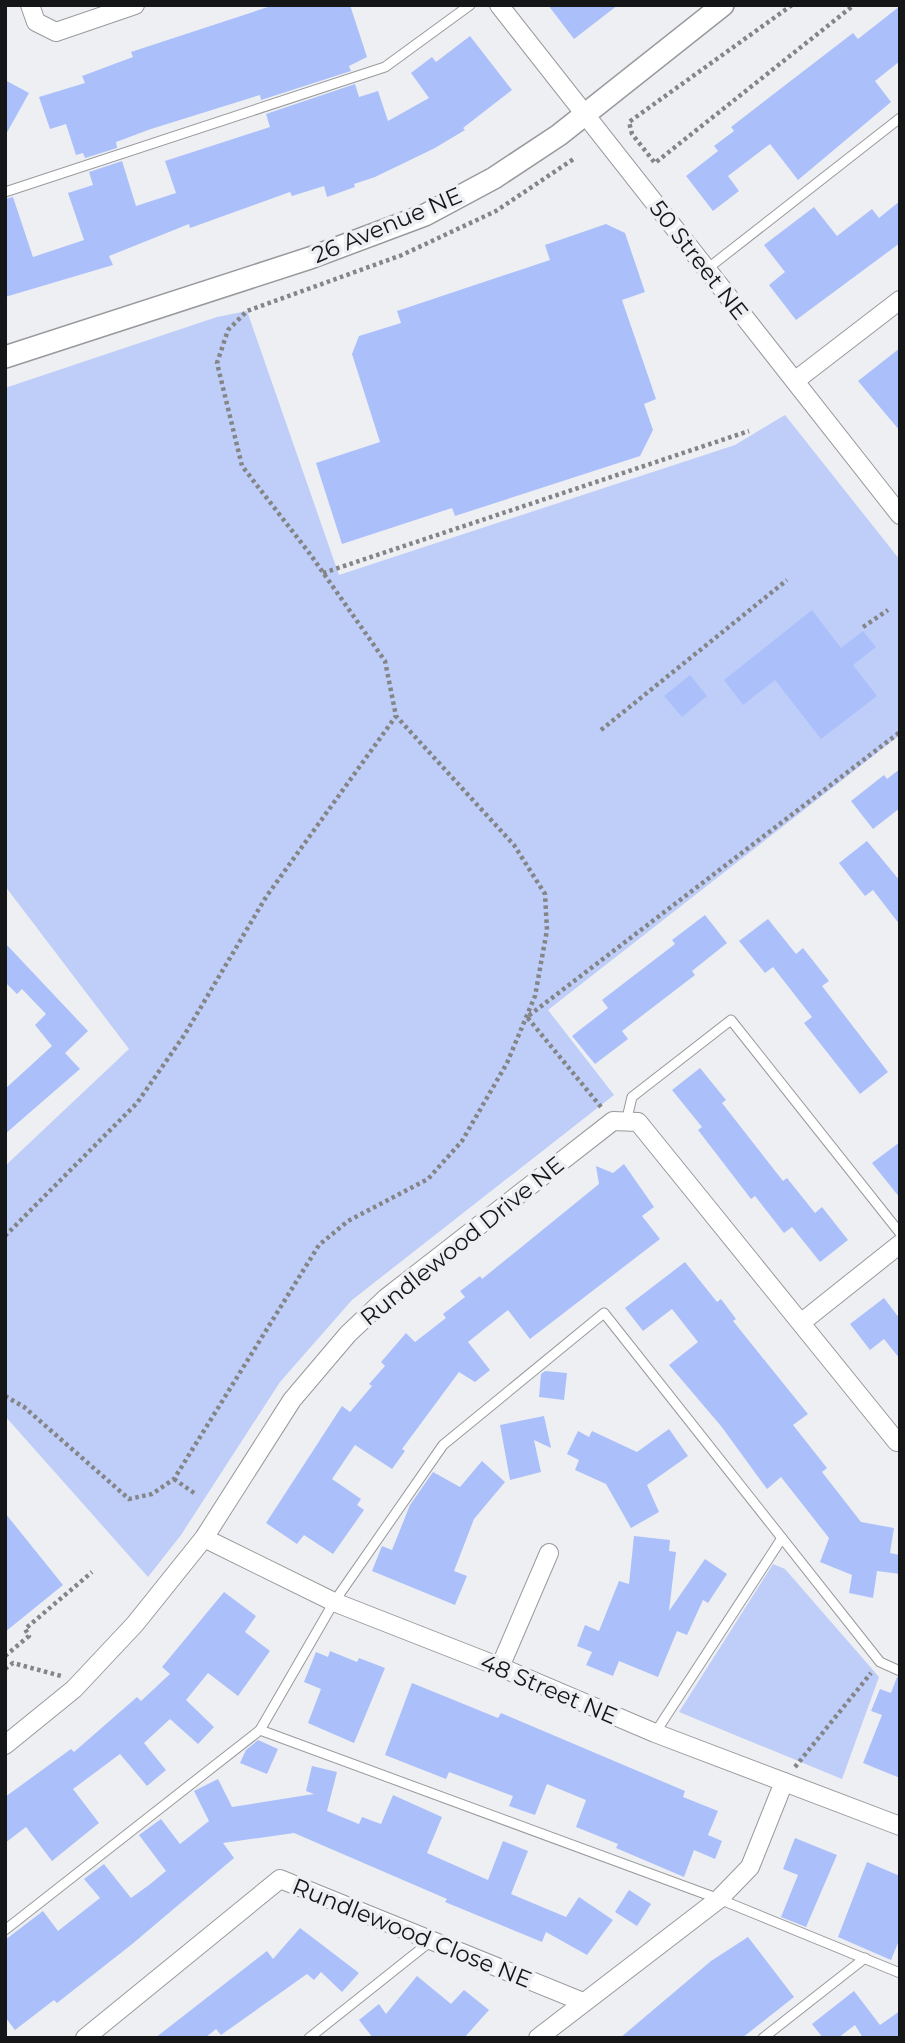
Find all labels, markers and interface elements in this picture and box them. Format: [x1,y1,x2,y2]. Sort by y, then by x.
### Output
street label: 26 Avenue NE [308,181,466,269]
street label: 50 Street NE [644,195,754,325]
street label: Rundlewood Drive NE [355,1150,569,1332]
street label: 48 Street NE [476,1648,622,1730]
street label: Rundlewood Close NE [288,1872,536,1994]

